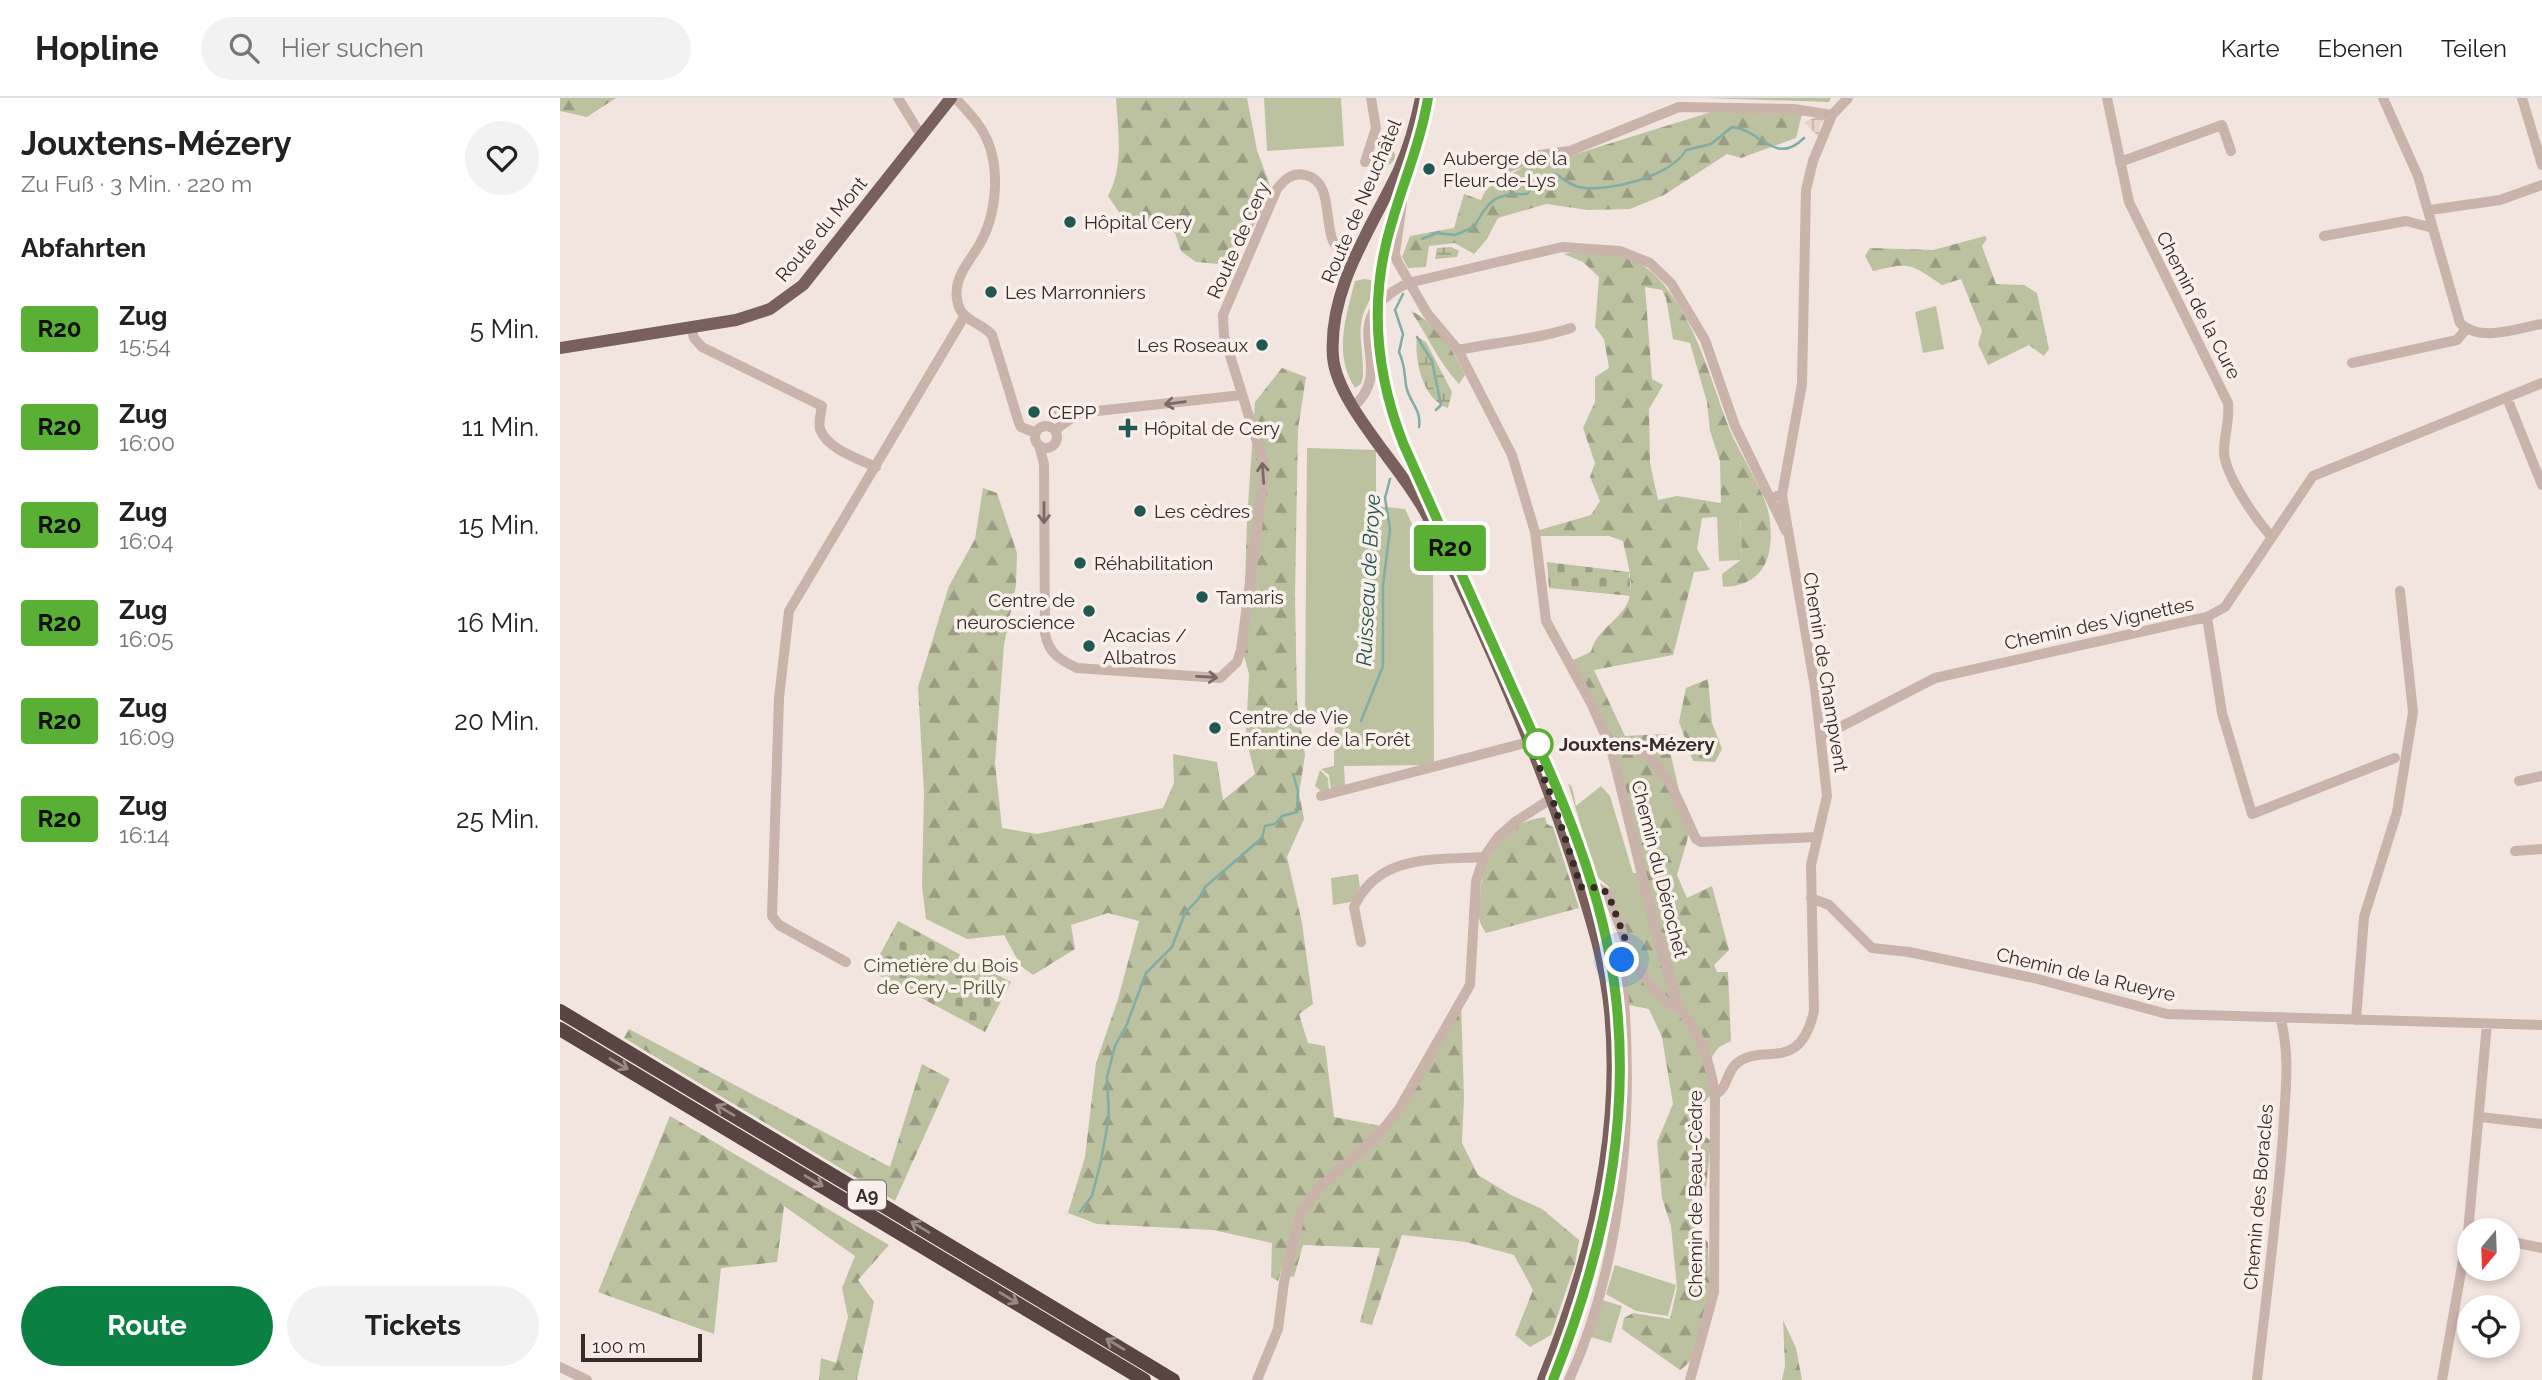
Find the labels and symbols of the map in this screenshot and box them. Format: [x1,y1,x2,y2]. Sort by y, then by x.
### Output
street label: Route de Neuchâtel [1316,115,1406,286]
place label: Auberge de la Fleur-de-Lys [1443,147,1567,191]
marker: Auberge de la Fleur-de-Lys [1421,161,1437,177]
street label: Route du Mont [771,172,872,286]
street label: Route de Cery [1202,178,1274,302]
place label: Hôpital Cery [1084,211,1192,233]
marker: Hôpital Cery [1062,214,1078,230]
street label: Chemin de la Cure [2152,227,2246,383]
place label: Les Marronniers [1005,281,1146,303]
marker: Les Marronniers [983,284,999,300]
place label: Les Roseaux [1137,334,1248,356]
marker: Les Roseaux [1254,337,1270,353]
one-way arrow [1164,397,1186,410]
place label: CEPP [1048,401,1096,423]
marker: CEPP [1026,404,1042,420]
place label: Hôpital de Cery [1144,417,1280,439]
marker: Hôpital de Cery [1118,418,1138,438]
one-way arrow [1256,462,1269,485]
water label: Ruisseau de Broye [1351,493,1385,667]
place label: Les cèdres [1154,500,1250,522]
one-way arrow [1037,501,1051,524]
marker: Les cèdres [1132,503,1148,519]
line badge: R20 [1410,525,1490,571]
place label: Réhabilitation [1094,552,1213,574]
marker: Réhabilitation [1072,555,1088,571]
street label: Chemin de Champvent [1799,570,1853,774]
place label: Tamaris [1216,586,1284,608]
place label: Centre de neuroscience [956,589,1075,633]
marker: Tamaris [1194,589,1210,605]
street label: Chemin des Vignettes [2002,592,2196,654]
marker: Centre de neuroscience [1081,603,1097,619]
place label: Acacias / Albatros [1103,624,1187,668]
marker: Acacias / Albatros [1081,638,1097,654]
one-way arrow [1196,671,1218,684]
place label: Centre de Vie Enfantine de la Forêt [1229,706,1411,750]
marker: Centre de Vie Enfantine de la Forêt [1207,720,1223,736]
marker: Jouxtens-Mézery [1523,729,1553,759]
place label: Jouxtens-Mézery [1559,733,1715,755]
street label: Chemin du Dérochet [1627,778,1693,961]
your location [1604,942,1639,977]
street label: Chemin de la Rueyre [1994,943,2178,1005]
park label: Cimetière du Bois de Cery - Prilly [864,954,1018,998]
one-way arrow [608,1057,628,1071]
street label: Chemin de Beau-Cèdre [1684,1090,1706,1298]
one-way arrow [715,1103,735,1117]
street label: Chemin des Boracles [2239,1103,2277,1291]
one-way arrow [803,1174,823,1188]
road number: A9 [848,1180,886,1210]
north arrow [2457,1218,2520,1281]
one-way arrow [910,1219,930,1233]
one-way arrow [998,1291,1018,1305]
scale bar [581,1331,702,1363]
one-way arrow [1105,1336,1125,1350]

